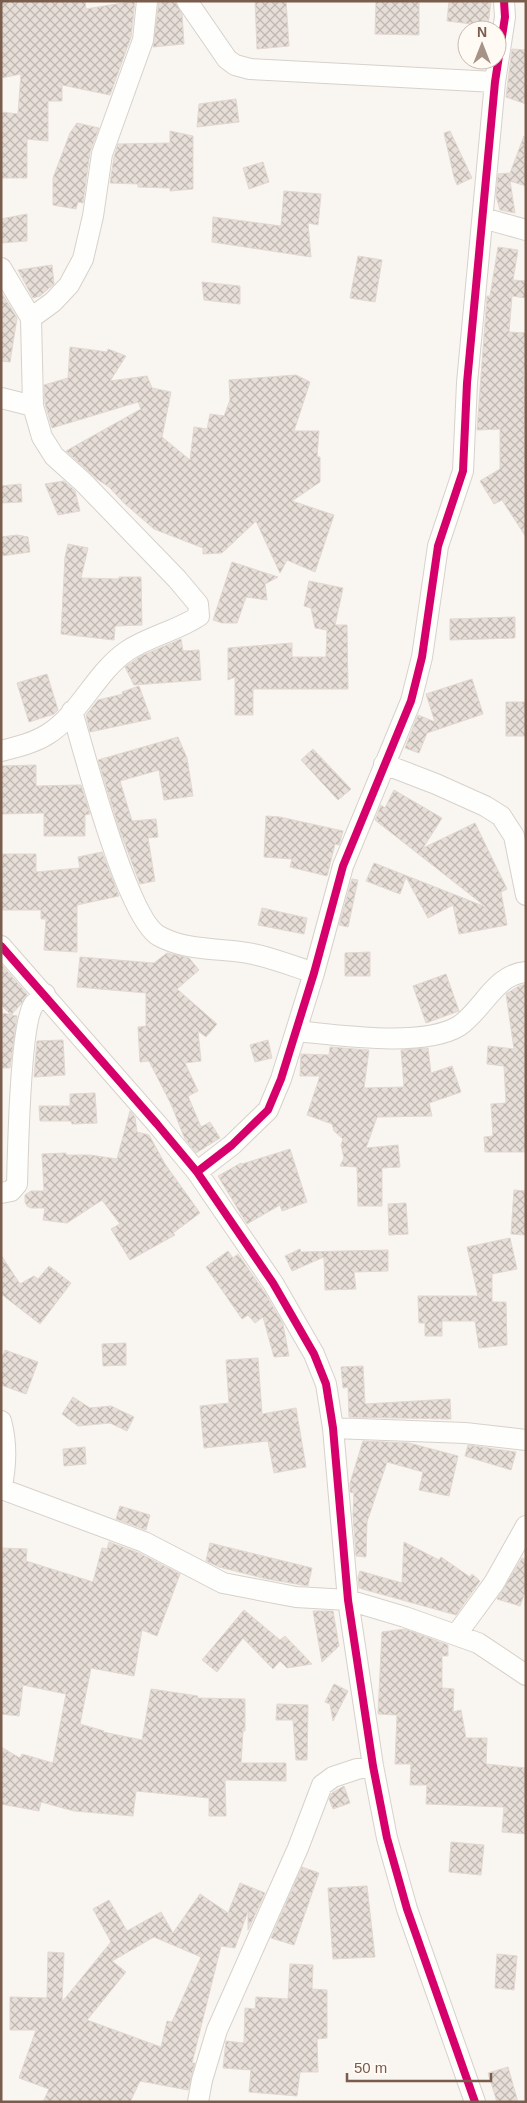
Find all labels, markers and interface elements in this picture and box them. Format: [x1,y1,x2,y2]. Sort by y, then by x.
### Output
north arrow [457,20,507,70]
text: N [477,24,487,40]
scale bar [347,2050,491,2082]
text: 50 m [354,2059,387,2076]

